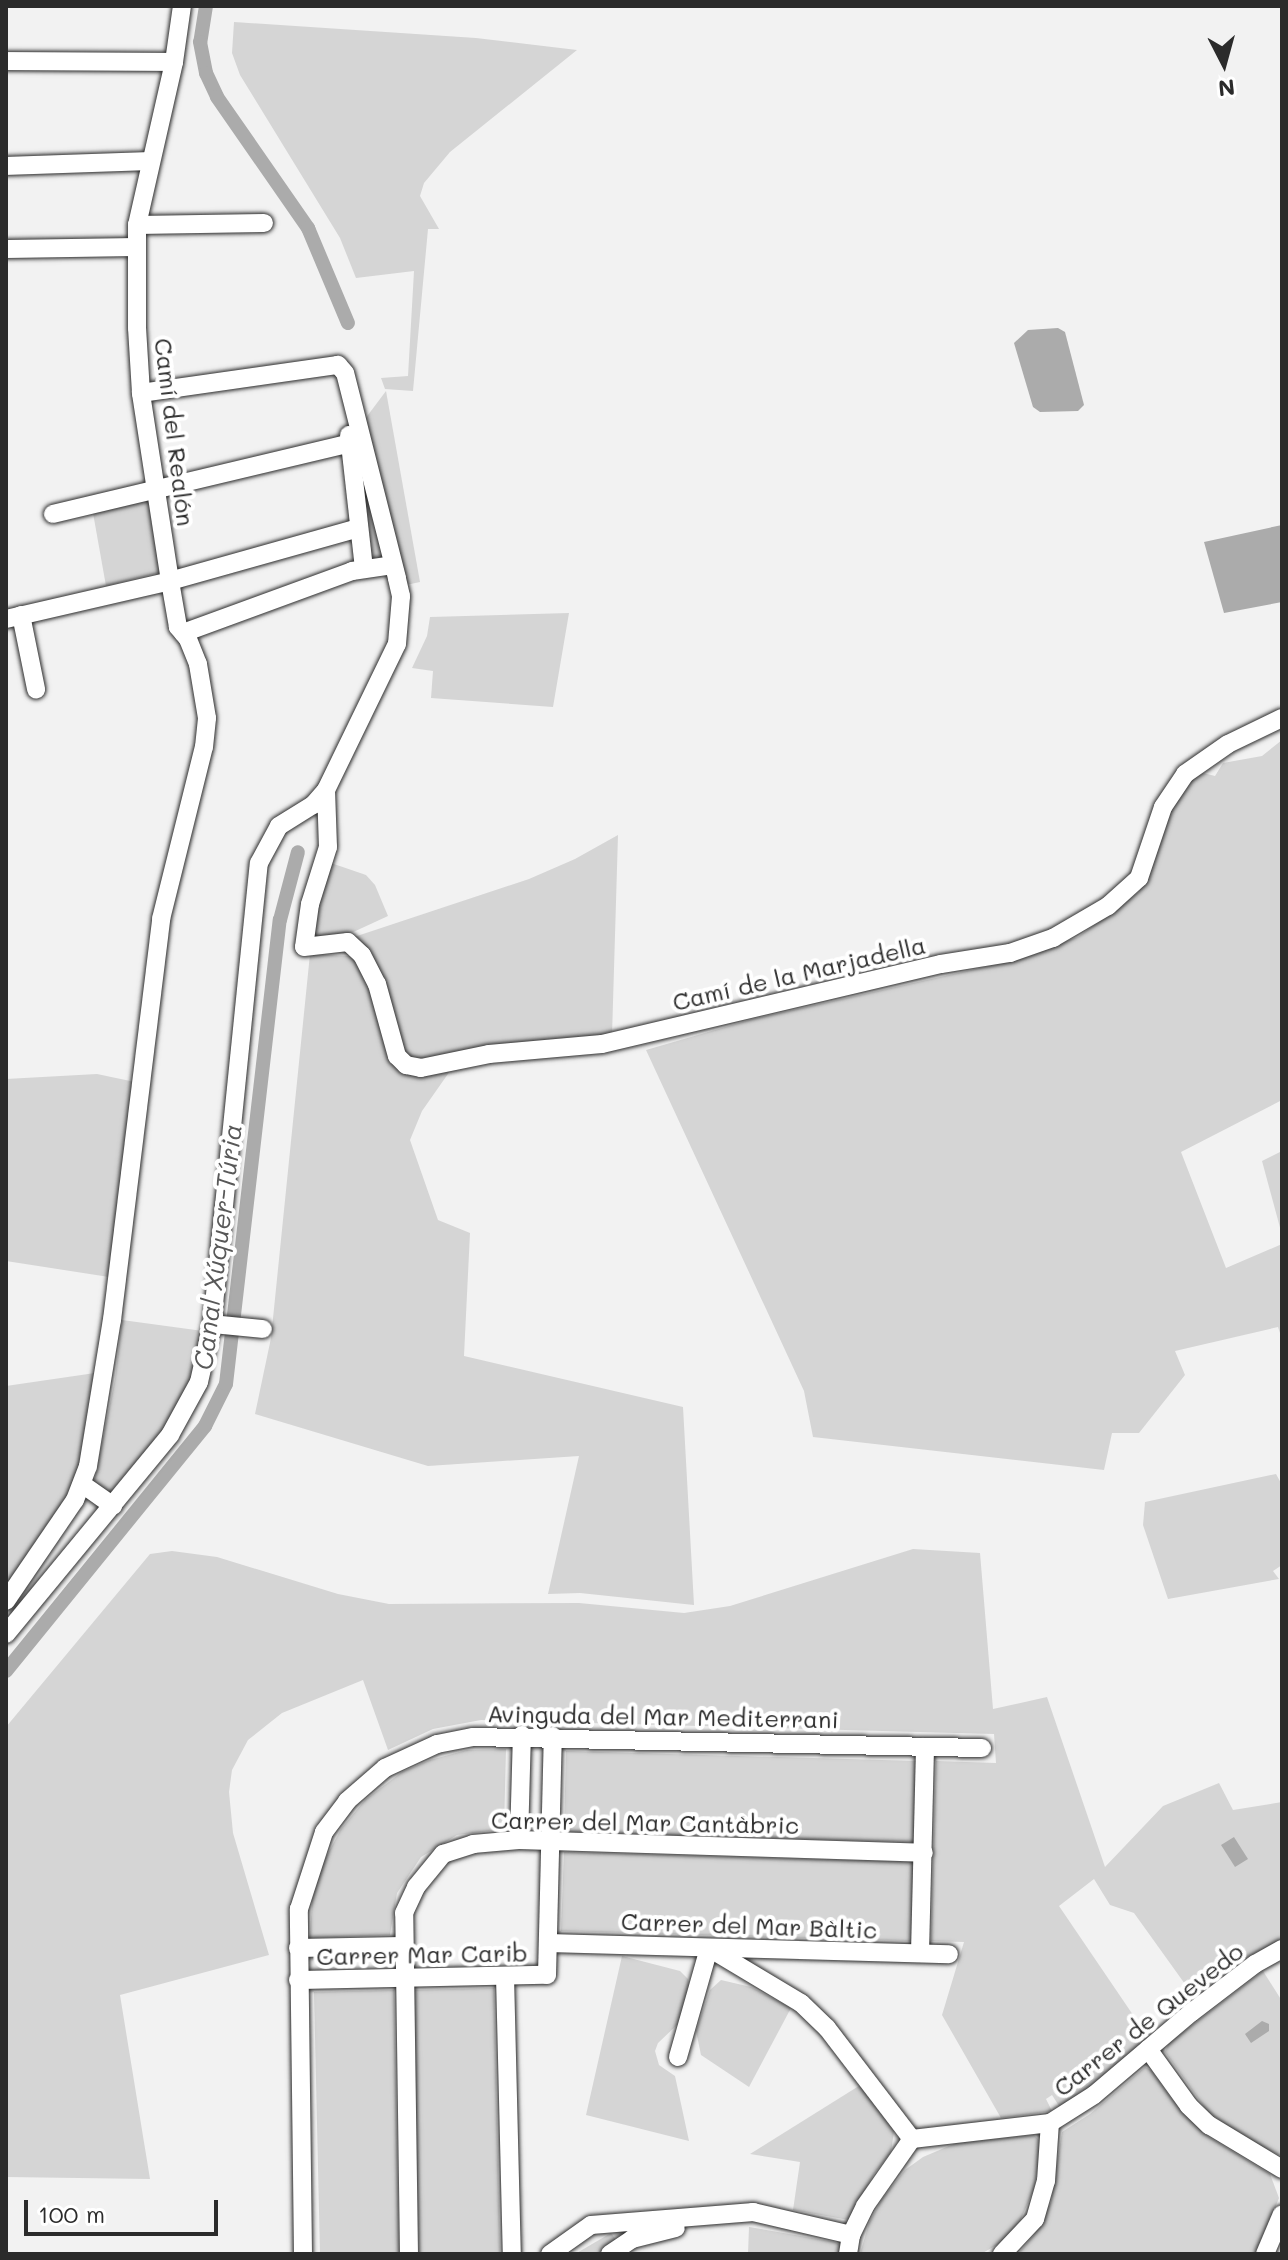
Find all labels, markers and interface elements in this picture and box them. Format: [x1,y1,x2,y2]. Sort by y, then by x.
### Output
north arrow [1184,24,1264,104]
text: N [1217,73,1236,104]
street label: Camí del Realón [149,336,201,528]
street label: Camí de la Marjadella [670,930,928,1016]
water label: Canal Xúquer-Túria [187,1122,249,1372]
street label: Avinguda del Mar Mediterrani [487,1699,839,1733]
street label: Carrer del Mar Cantàbric [491,1805,799,1839]
street label: Carrer del Mar Bàltic [620,1906,878,1944]
street label: Carrer de Quevedo [1048,1936,1248,2102]
street label: Carrer Mar Carib [316,1938,528,1970]
scale bar [28,2184,222,2234]
text: 100 m [38,2198,105,2229]

